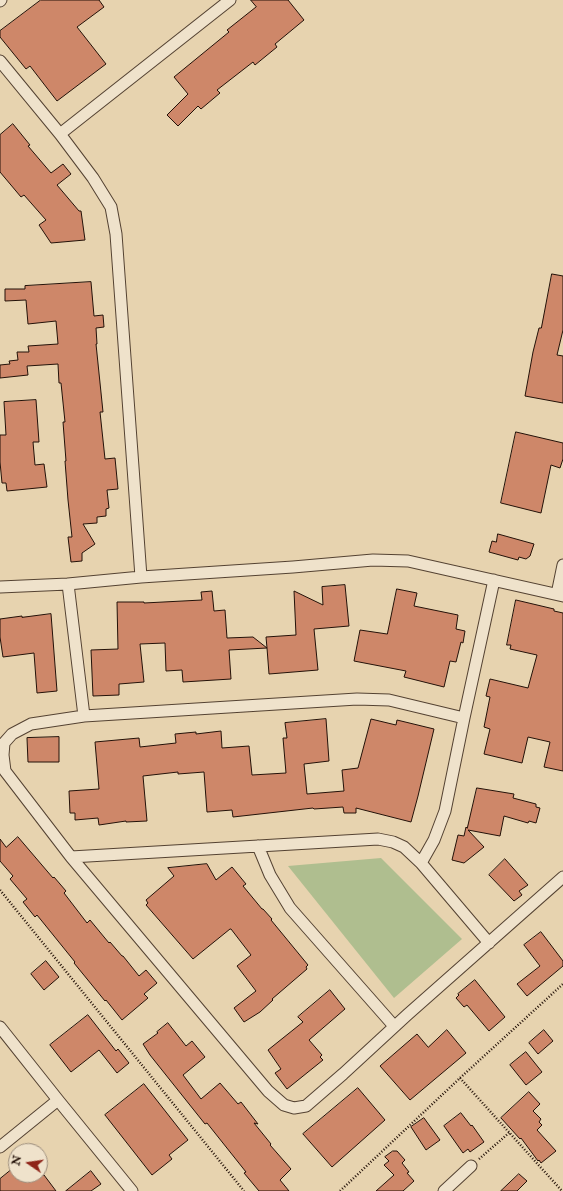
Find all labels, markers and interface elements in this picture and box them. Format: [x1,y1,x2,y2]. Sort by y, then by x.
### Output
north arrow [8,1143,48,1183]
text: N [9,1154,24,1167]

